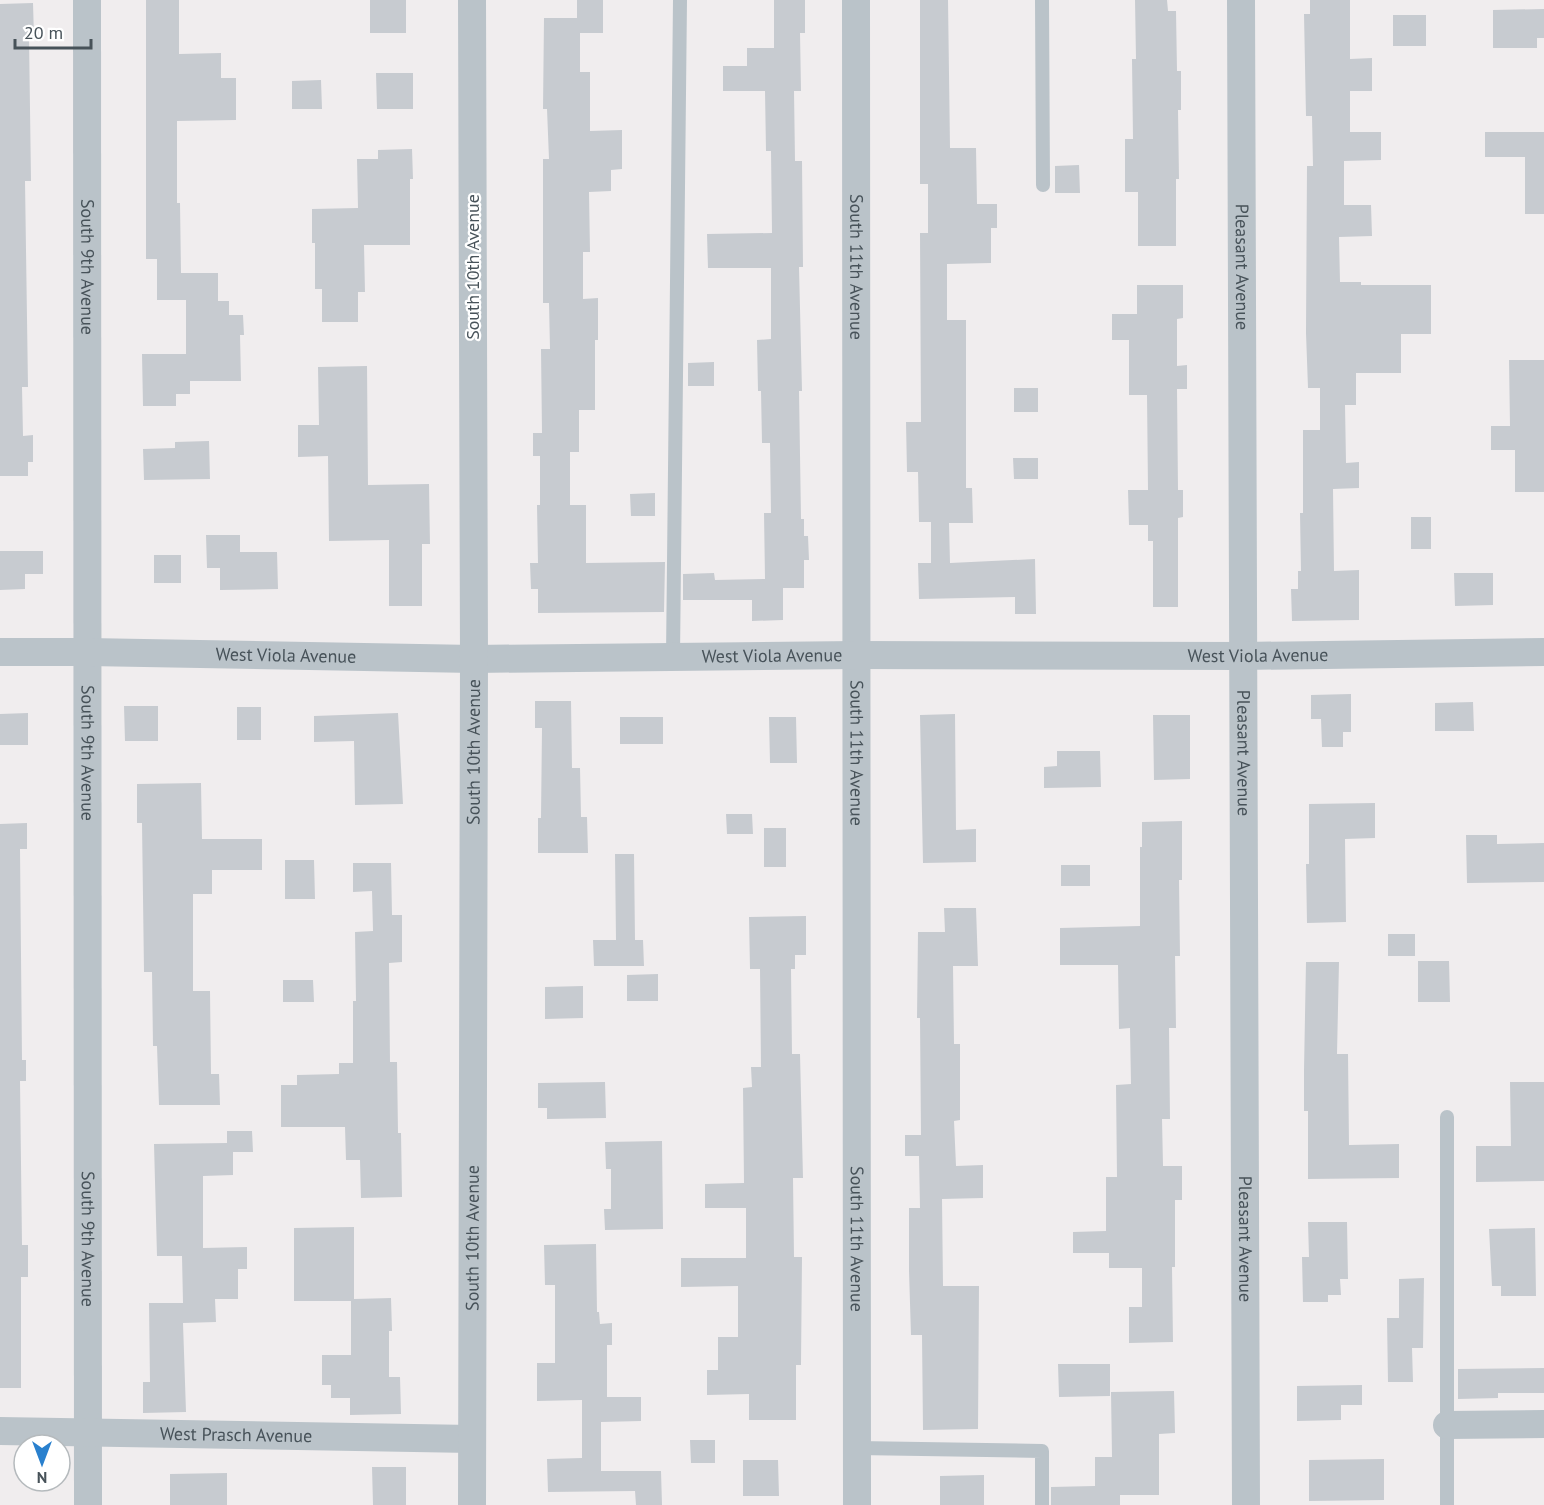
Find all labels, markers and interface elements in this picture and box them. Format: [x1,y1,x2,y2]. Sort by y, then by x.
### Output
scale bar [15,12,92,50]
text: 20 m [24,21,63,44]
street label: South 10th Avenue [461,194,484,340]
street label: South 11th Avenue [845,194,868,340]
street label: South 9th Avenue [76,199,99,335]
street label: Pleasant Avenue [1231,204,1254,330]
street label: West Viola Avenue [215,642,357,668]
street label: West Viola Avenue [701,643,842,668]
street label: West Viola Avenue [1188,643,1328,667]
street label: South 10th Avenue [462,679,485,825]
street label: South 11th Avenue [845,680,869,826]
street label: South 9th Avenue [76,685,100,821]
street label: Pleasant Avenue [1232,690,1256,816]
street label: South 10th Avenue [460,1165,484,1311]
street label: South 11th Avenue [846,1166,869,1312]
street label: South 9th Avenue [77,1171,100,1307]
street label: Pleasant Avenue [1234,1176,1257,1302]
street label: West Prasch Avenue [160,1422,312,1447]
north arrow [12,1433,72,1493]
text: N [37,1468,47,1488]

